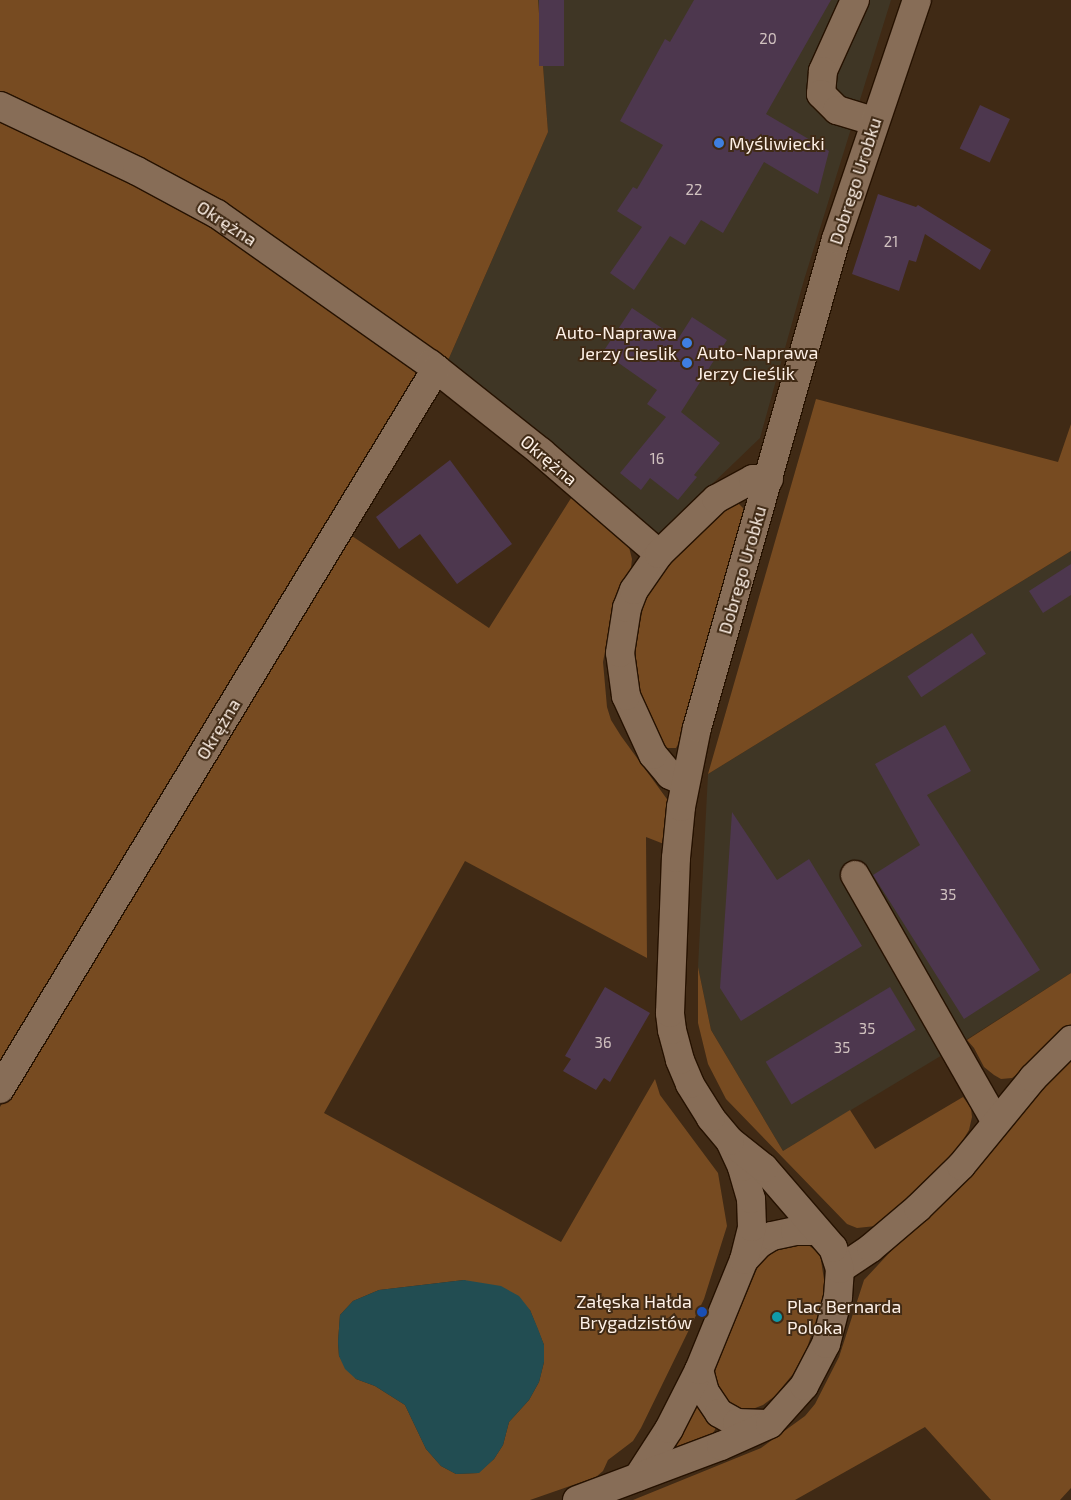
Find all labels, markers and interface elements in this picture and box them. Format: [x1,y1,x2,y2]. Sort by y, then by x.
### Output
house number: 20 [759,30,777,48]
street label: Dobrego Urobku [824,115,886,247]
place label: Myśliwiecki [729,132,825,154]
marker: Myśliwiecki [713,137,725,149]
house number: 22 [686,181,702,199]
street label: Okrężna [193,196,261,250]
house number: 21 [884,233,898,251]
place label: Auto-Naprawa Jerzy Cieslik [556,322,677,364]
marker: Auto-Naprawa Jerzy Cieslik [681,337,693,349]
place label: Auto-Naprawa Jerzy Cieślik [697,342,818,384]
marker: Auto-Naprawa Jerzy Cieślik [681,357,693,369]
street label: Okrężna [516,430,582,490]
house number: 16 [650,450,664,468]
street label: Dobrego Urobku [713,503,771,637]
street label: Okrężna [191,695,245,763]
house number: 35 [940,886,956,904]
house number: 35 [859,1020,875,1038]
house number: 36 [595,1034,611,1052]
house number: 35 [834,1039,850,1057]
place label: Załęska Hałda Brygadzistów [576,1291,692,1334]
place label: Plac Bernarda Poloka [787,1296,901,1338]
marker: Załęska Hałda Brygadzistów [696,1306,708,1318]
marker: Plac Bernarda Poloka [771,1311,783,1323]

